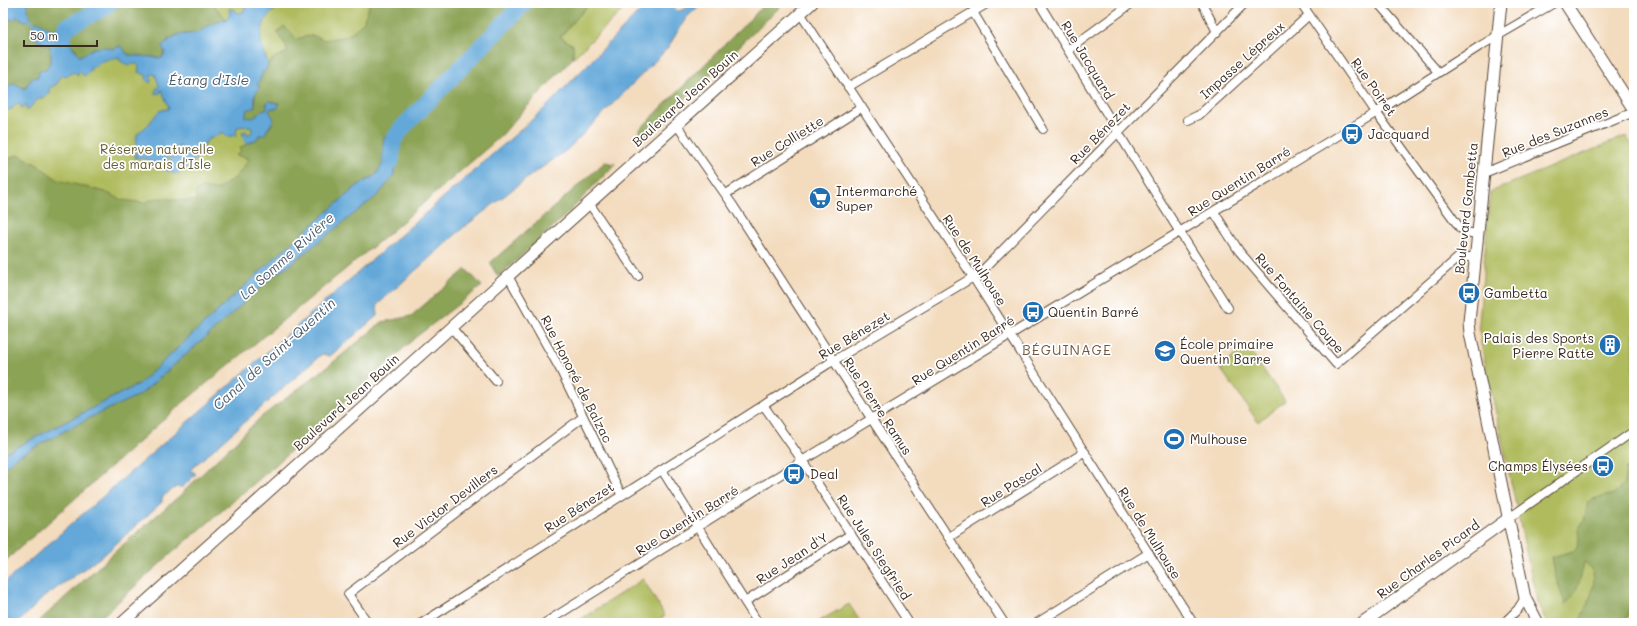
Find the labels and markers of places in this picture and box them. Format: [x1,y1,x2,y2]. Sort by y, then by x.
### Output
bus stop icon: Jacquard [1339,121,1365,147]
place label: Jacquard [1368,125,1429,142]
place label: Intermarché Super [836,182,917,214]
supermarket icon: Intermarché Super [807,185,833,211]
bus stop icon: Gambetta [1456,280,1482,306]
place label: Gambetta [1484,284,1548,301]
bus stop icon: Quentin Barré [1020,299,1046,325]
place label: Quentin Barré [1048,303,1139,320]
place label: Palais des Sports Pierre Ratte [1484,329,1594,361]
building icon: Palais des Sports Pierre Ratte [1597,332,1623,358]
place label: École primaire Quentin Barre [1180,335,1274,367]
school or university icon: École primaire Quentin Barre [1152,338,1178,364]
sports icon: Mulhouse [1161,426,1187,452]
place label: Mulhouse [1190,430,1247,447]
bus stop icon: Champs Élysées [1590,453,1616,479]
place label: Champs Élysées [1488,457,1588,474]
bus stop icon: Deal [781,461,807,487]
place label: Deal [810,465,838,482]

